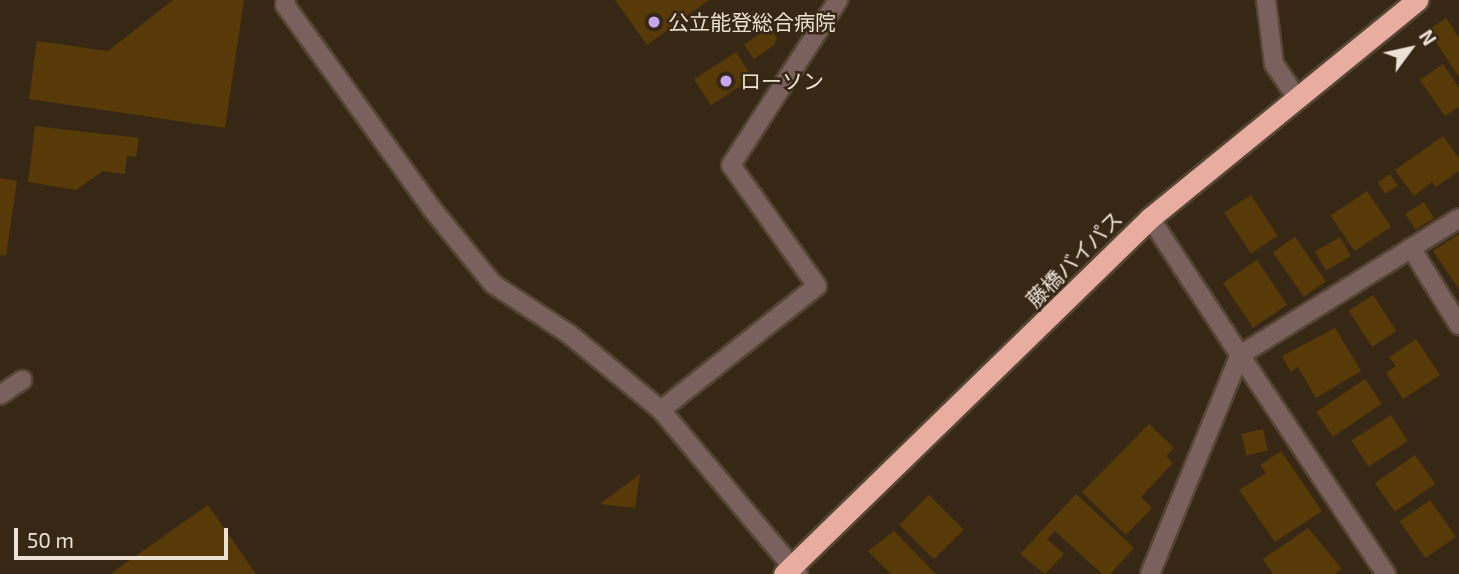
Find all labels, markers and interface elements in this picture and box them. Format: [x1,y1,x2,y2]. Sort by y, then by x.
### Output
place label: 公立能登総合病院 [668,9,836,35]
marker: 公立能登総合病院 [646,14,662,30]
north arrow [1375,14,1445,84]
text: N [1415,25,1441,49]
place label: ローソン [740,68,824,94]
marker: ローソン [718,73,734,89]
street label: 藤橋バイパス [1021,206,1127,312]
scale bar [18,514,231,558]
text: 50 m [27,527,74,552]

